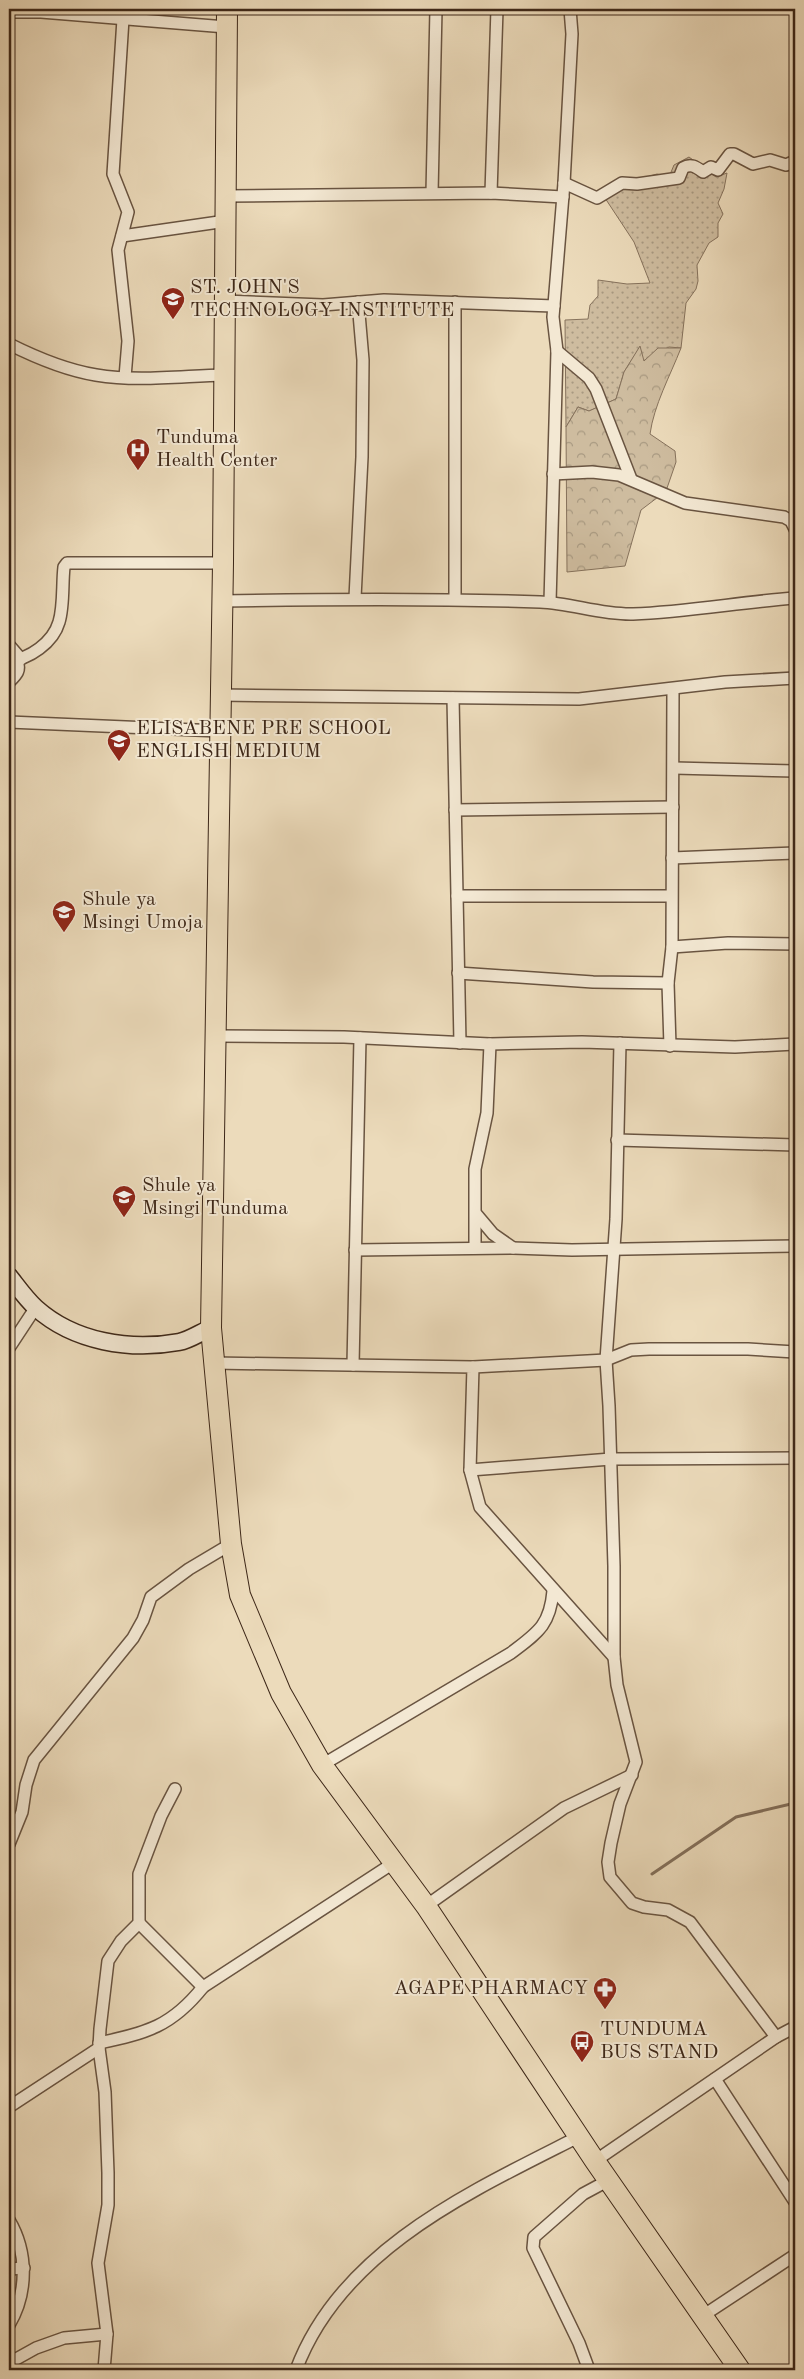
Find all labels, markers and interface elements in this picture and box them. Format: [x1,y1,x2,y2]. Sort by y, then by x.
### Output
place label: ST. JOHN'S TECHNOLOGY INSTITUTE [190,278,454,321]
school or university icon: ST. JOHN'S TECHNOLOGY INSTITUTE [160,286,186,320]
place label: Tunduma Health Center [156,428,278,471]
hospital icon: Tunduma Health Center [125,437,151,471]
place label: ELISABENE PRE SCHOOL ENGLISH MEDIUM [136,719,391,762]
school or university icon: ELISABENE PRE SCHOOL ENGLISH MEDIUM [106,728,132,762]
place label: Shule ya Msingi Umoja [82,890,203,933]
school or university icon: Shule ya Msingi Umoja [51,899,77,933]
place label: Shule ya Msingi Tunduma [142,1176,288,1219]
school or university icon: Shule ya Msingi Tunduma [111,1184,137,1218]
pharmacy icon: AGAPE PHARMACY [592,1976,618,2010]
place label: AGAPE PHARMACY [394,1979,588,1999]
place label: TUNDUMA BUS STAND [600,2020,718,2063]
bus stop icon: TUNDUMA BUS STAND [569,2029,595,2063]

